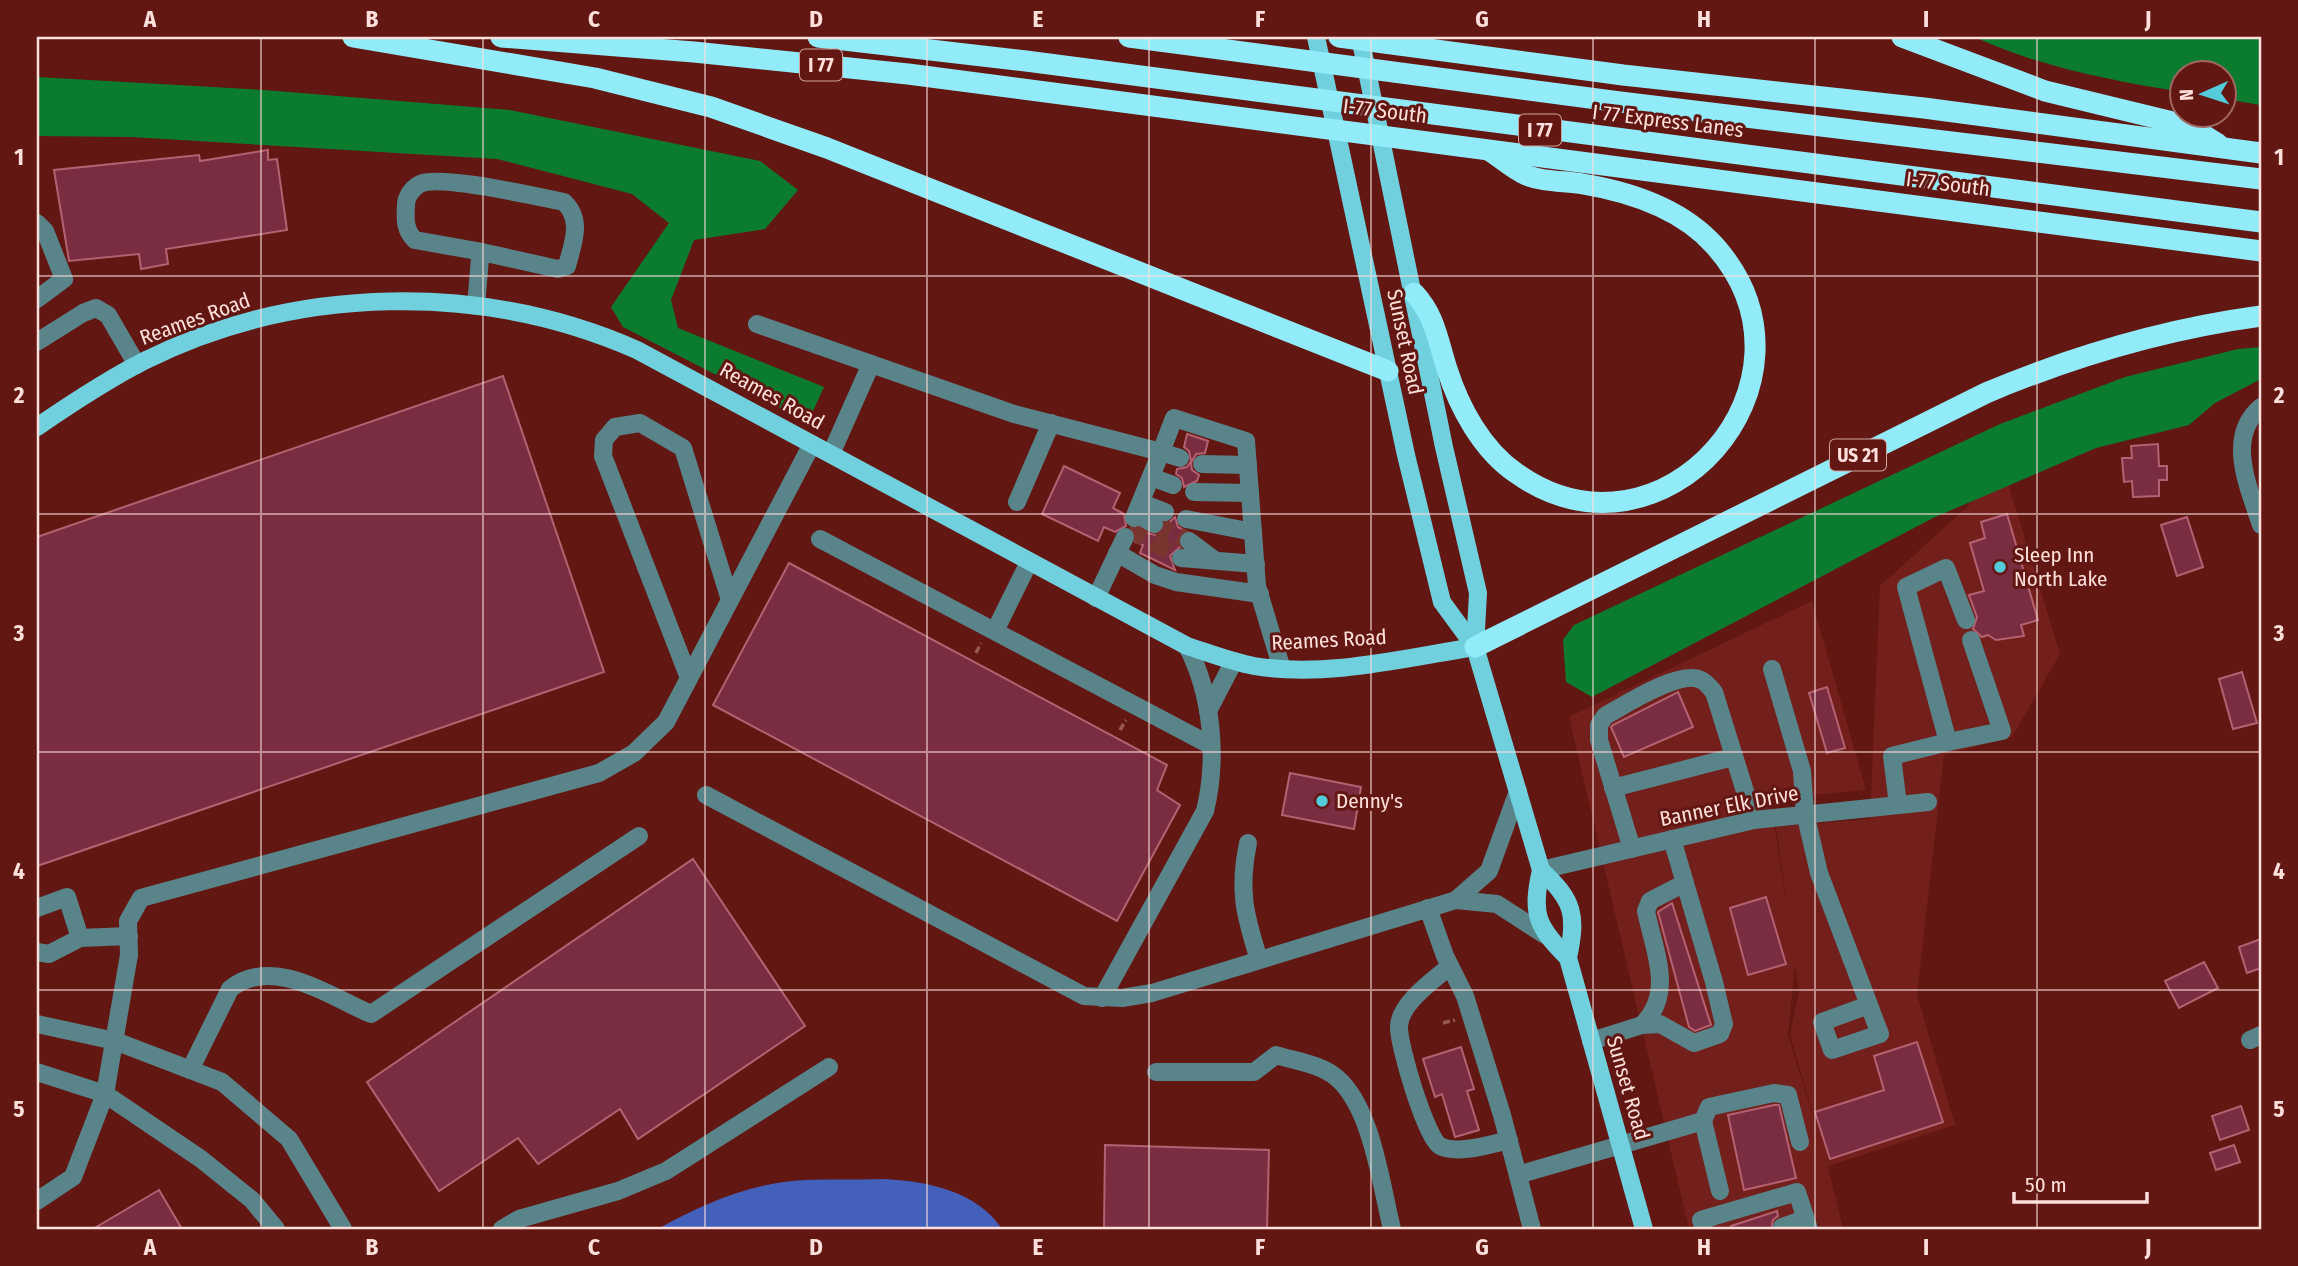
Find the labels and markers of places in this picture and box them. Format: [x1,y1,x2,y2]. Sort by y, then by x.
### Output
place label: Sleep Inn North Lake [2014,542,2107,592]
marker: Sleep Inn North Lake [1992,559,2008,575]
place label: Denny's [1336,788,1403,814]
marker: Denny's [1314,793,1330,809]

